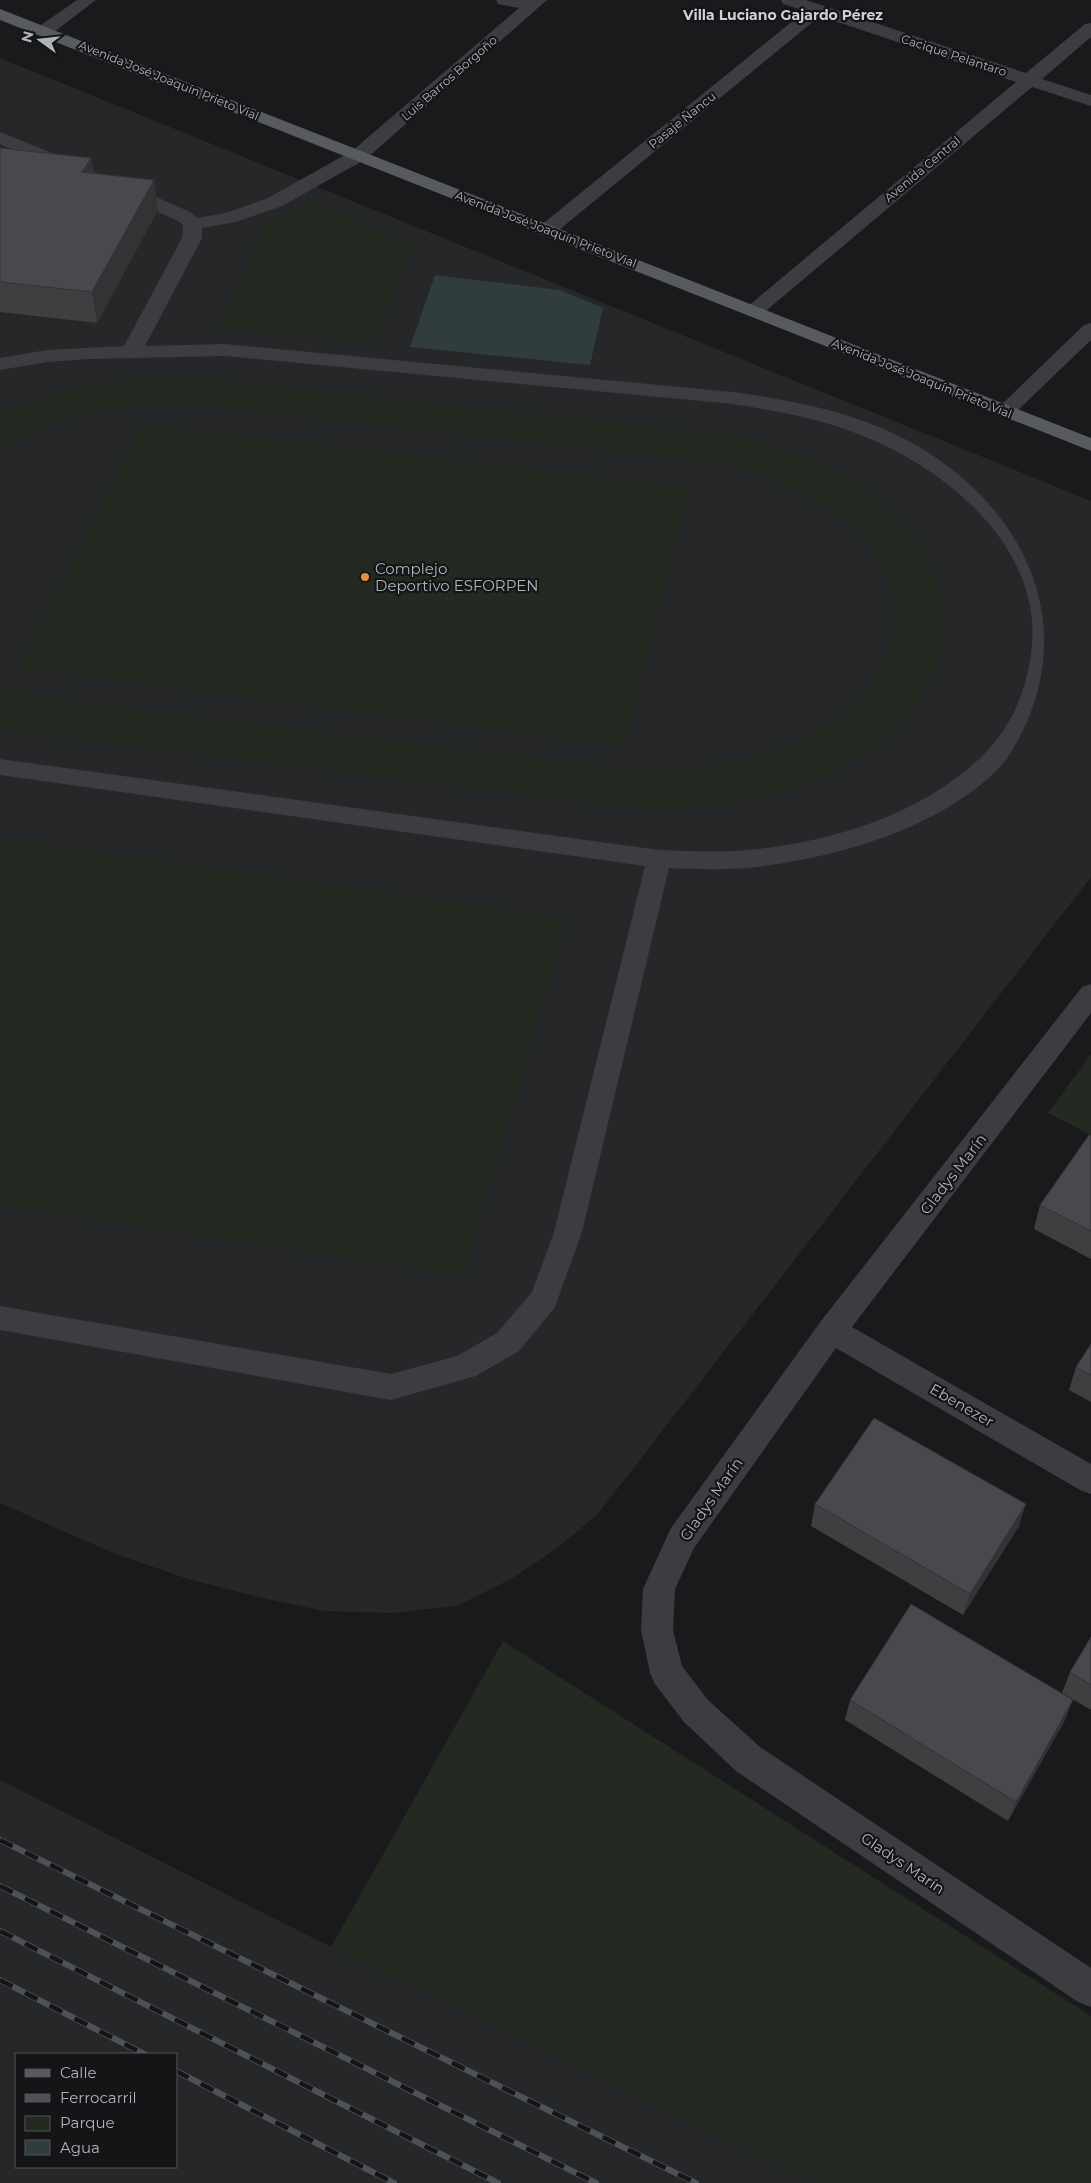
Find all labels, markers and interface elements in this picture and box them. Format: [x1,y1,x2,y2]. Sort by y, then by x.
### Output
district label: Villa Luciano Gajardo Pérez [682,6,883,24]
north arrow [15,15,65,65]
text: N [17,29,38,44]
street label: Cacique Pelantaro [899,31,1009,79]
street label: Luis Barros Borgoño [398,32,500,124]
street label: Avenida José Joaquín Prieto Vial [77,37,261,123]
street label: Pasaje Ñancu [645,88,719,152]
street label: Avenida Central [881,133,963,205]
street label: Avenida José Joaquín Prieto Vial [453,187,639,271]
street label: Avenida José Joaquín Prieto Vial [830,335,1014,421]
place label: Complejo Deportivo ESFORPEN [375,559,539,595]
marker: Complejo Deportivo ESFORPEN [359,571,371,583]
street label: Gladys Marín [916,1130,990,1218]
street label: Ebenezer [927,1379,997,1431]
street label: Gladys Marín [675,1454,747,1544]
street label: Gladys Marín [857,1828,949,1898]
legend [15,2053,178,2168]
text: Calle [60,2063,97,2082]
text: Ferrocarril [60,2088,137,2107]
text: Parque [60,2113,115,2132]
text: Agua [60,2138,100,2157]

